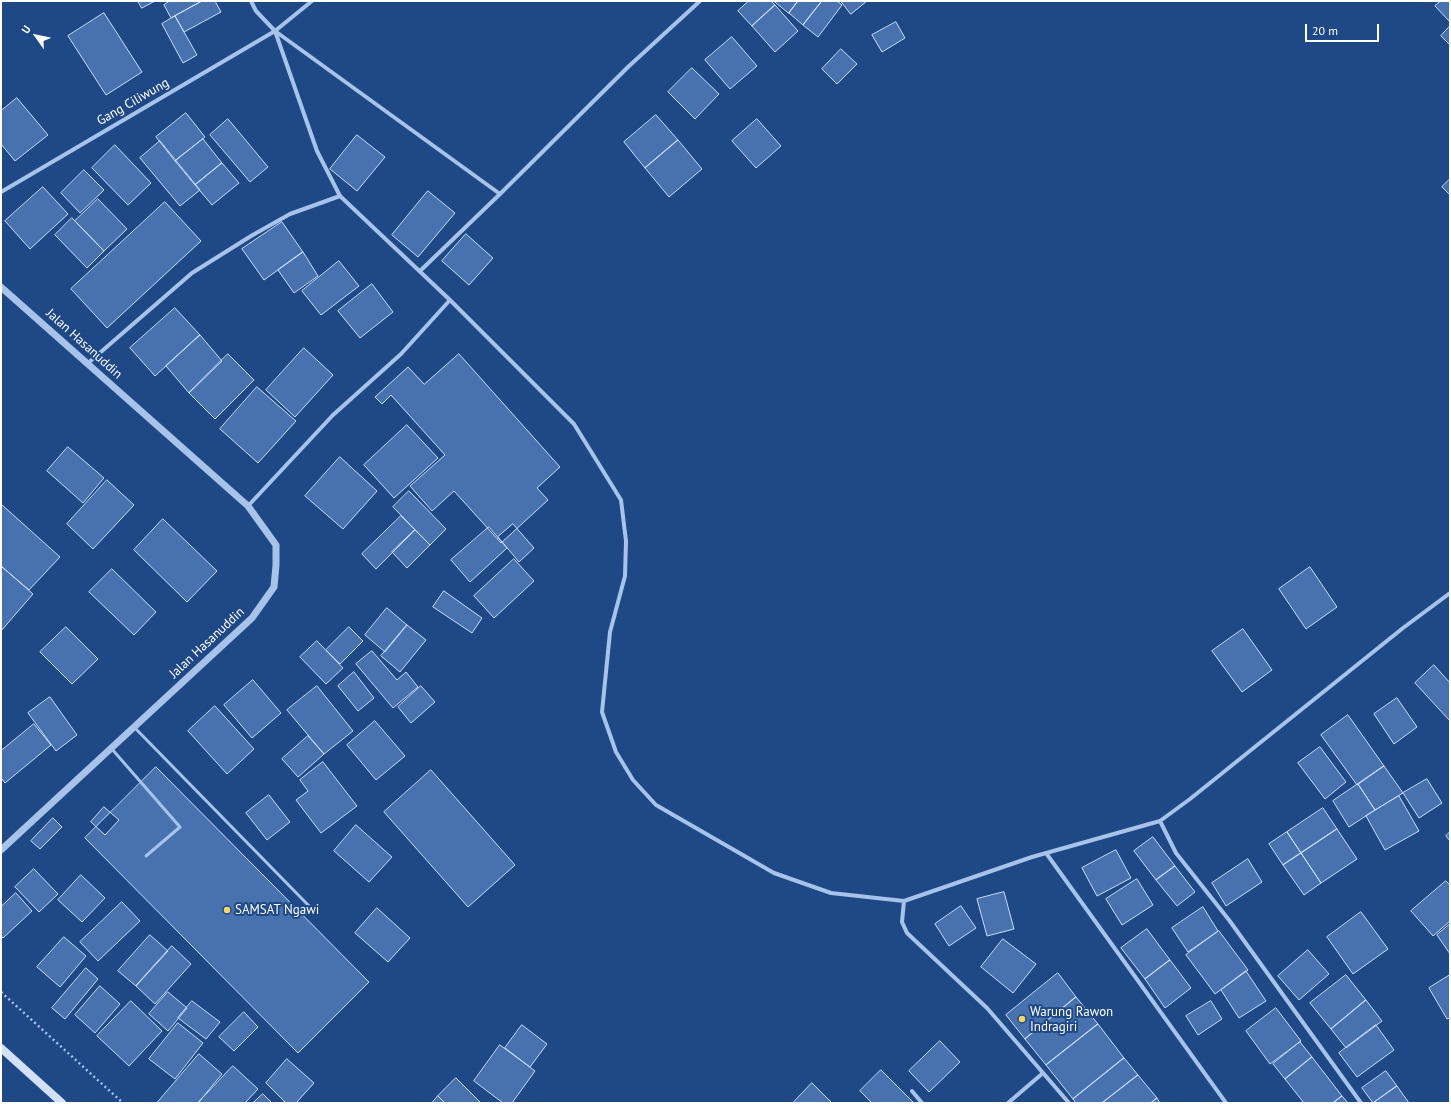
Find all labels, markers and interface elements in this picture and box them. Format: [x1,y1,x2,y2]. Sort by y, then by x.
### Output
north arrow [16,16,56,56]
scale bar [1307,16,1381,42]
text: U [18,23,34,36]
text: 20 m [1312,23,1338,38]
street label: Gang Ciliwung [94,75,172,129]
street label: Jalan Hasanuddin [43,306,125,382]
street label: Jalan Hasanuddin [166,604,248,682]
place label: SAMSAT Ngawi [235,902,319,918]
marker: SAMSAT Ngawi [222,905,232,915]
place label: Warung Rawon Indragiri [1030,1004,1113,1035]
marker: Warung Rawon Indragiri [1017,1014,1027,1024]

